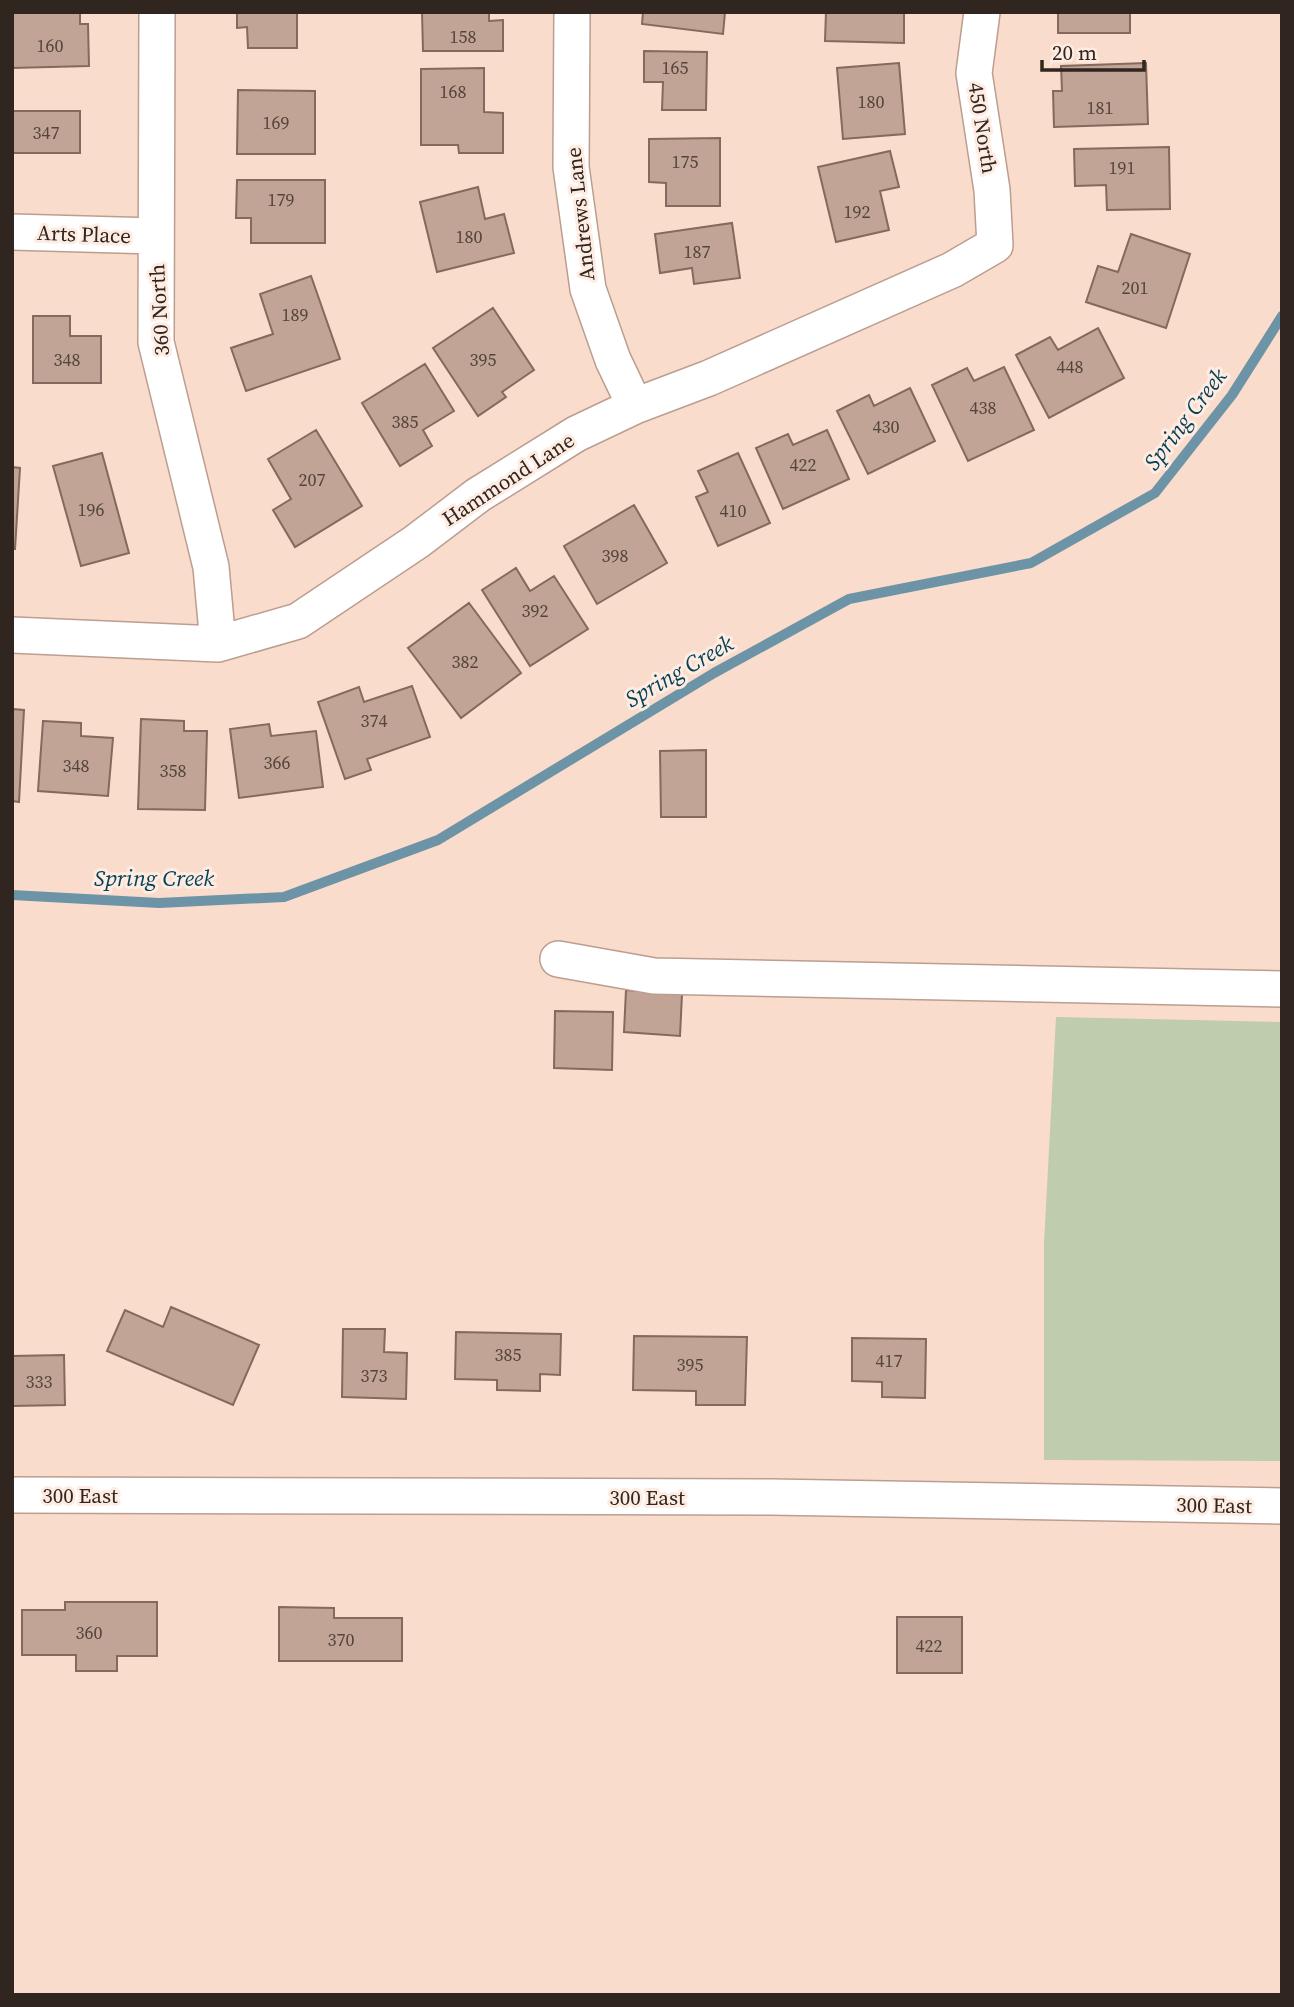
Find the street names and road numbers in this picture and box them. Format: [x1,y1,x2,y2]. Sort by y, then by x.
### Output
street label: 450 North [961,80,1005,176]
street label: Andrews Lane [559,146,601,282]
street label: Arts Place [36,218,132,250]
street label: 360 North [142,263,176,357]
street label: Hammond Lane [436,425,580,533]
street label: 300 East [42,1481,118,1510]
street label: 300 East [609,1483,685,1512]
street label: 300 East [1176,1490,1252,1520]

